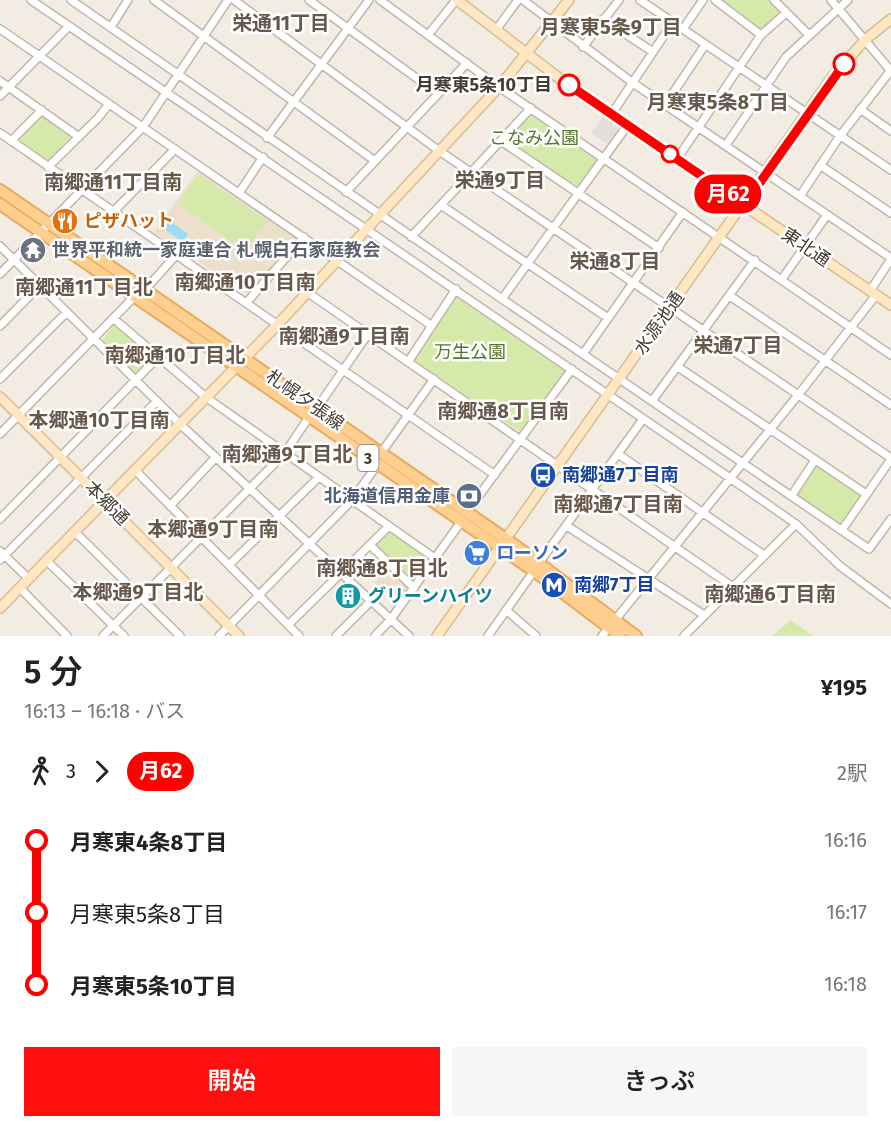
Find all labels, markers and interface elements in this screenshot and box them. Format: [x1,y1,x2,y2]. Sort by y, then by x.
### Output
district label: 栄通11丁目 [232,11,330,35]
district label: 月寒東5条9丁目 [540,15,682,39]
unlabelled marker [833,53,855,75]
place label: 月寒東5条10丁目 [415,74,552,96]
marker: 月寒東5条10丁目 [558,74,580,96]
district label: 月寒東5条8丁目 [647,90,789,114]
park label: こなみ公園 [489,127,579,149]
unlabelled marker [661,145,679,163]
district label: 栄通9丁目 [454,168,546,192]
district label: 南郷通11丁目南 [44,170,182,194]
line badge: 月62 [694,174,762,214]
text: 月62 [706,181,750,207]
restaurant icon: ピザハット [50,206,80,236]
place label: ピザハット [84,210,174,232]
street label: 東北通 [777,223,835,271]
temple icon: 世界平和統一家庭連合 札幌白石家庭教会 [18,235,48,265]
place label: 世界平和統一家庭連合 札幌白石家庭教会 [52,239,380,261]
district label: 栄通8丁目 [569,249,661,273]
district label: 南郷通10丁目南 [175,270,315,294]
district label: 南郷通11丁目北 [15,275,153,299]
street label: 水源池通 [629,287,689,359]
district label: 南郷通9丁目南 [278,324,410,348]
district label: 栄通7丁目 [693,333,783,357]
park label: 万生公園 [434,341,506,363]
district label: 南郷通10丁目北 [105,343,245,367]
street label: 札幌夕張線 [262,365,348,435]
district label: 南郷通8丁目南 [437,399,569,423]
district label: 本郷通10丁目南 [29,408,169,432]
district label: 南郷通9丁目北 [221,442,353,466]
road number: 3 [358,445,378,471]
bus stop icon: 南郷通7丁目南 [528,460,558,490]
place label: 南郷通7丁目南 [562,464,678,486]
street label: 本郷通 [80,476,134,530]
bank icon: 北海道信用金庫 [454,481,484,511]
place label: 北海道信用金庫 [324,485,450,507]
district label: 南郷通7丁目南 [553,492,683,516]
district label: 本郷通9丁目南 [147,517,279,541]
supermarket icon: ローソン [462,538,492,568]
place label: ローソン [496,542,568,564]
district label: 南郷通8丁目北 [316,556,448,580]
metro station icon: 南郷7丁目 [539,570,569,600]
place label: 南郷7丁目 [574,574,654,596]
district label: 本郷通9丁目北 [72,580,204,604]
building icon: グリーンハイツ [333,581,363,611]
district label: 南郷通6丁目南 [704,582,836,606]
place label: グリーンハイツ [368,585,493,607]
text: 5 分 [24,652,82,692]
text: ¥195 [821,674,867,701]
text: 16:13 – 16:18 · バス [24,699,185,723]
icon: walk [24,755,57,788]
icon: forward [85,755,118,788]
text: 月62 [139,758,182,784]
text: 3 [66,759,76,783]
text: 2駅 [837,761,867,785]
text: 16:16 [824,828,867,852]
text: 月寒東4条8丁目 [70,829,227,856]
text: 16:17 [826,900,867,924]
text: 月寒東5条8丁目 [70,901,225,928]
text: 16:18 [824,972,867,996]
text: 月寒東5条10丁目 [70,973,237,1000]
button: 開始 [24,1047,440,1116]
button: きっぷ [452,1047,867,1116]

